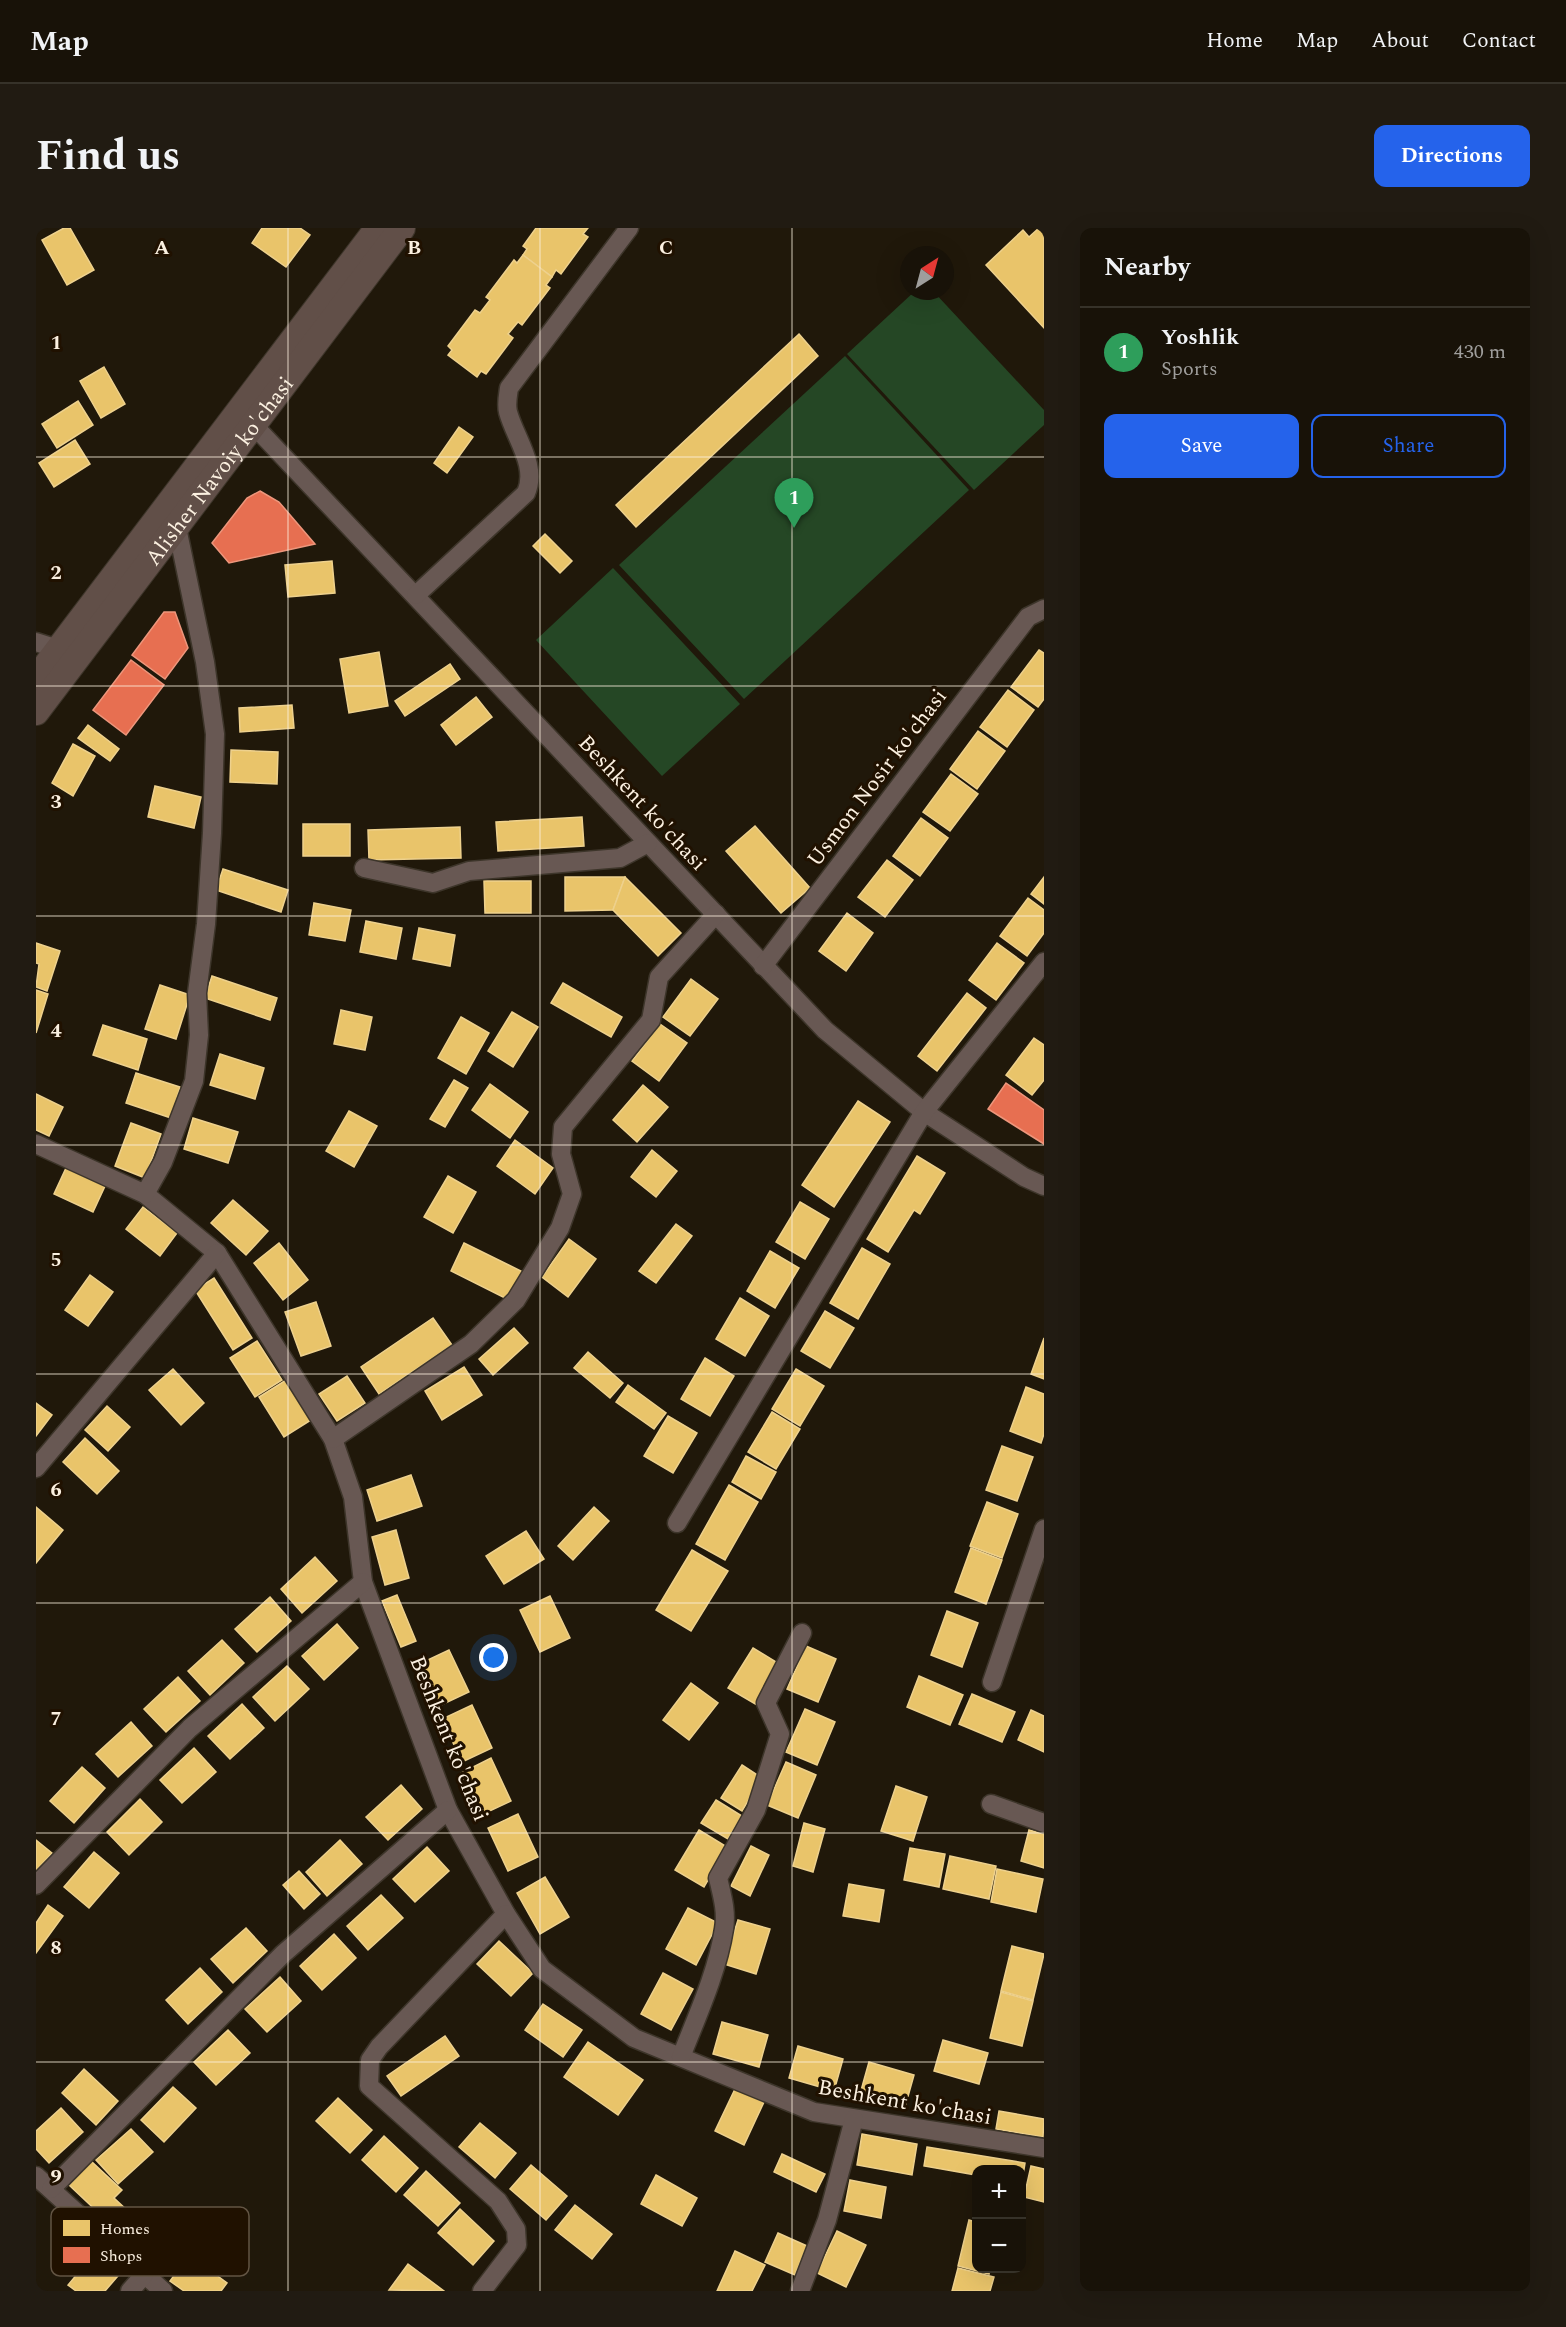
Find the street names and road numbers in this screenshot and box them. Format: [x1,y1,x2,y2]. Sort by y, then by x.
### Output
street label: Alisher Navoiy ko'chasi [137,370,303,573]
street label: Usmon Nosir ko'chasi [799,682,955,874]
street label: Beshkent ko'chasi [570,727,714,879]
street label: Beshkent ko'chasi [400,1651,497,1826]
street label: Beshkent ko'chasi [815,2071,994,2134]

